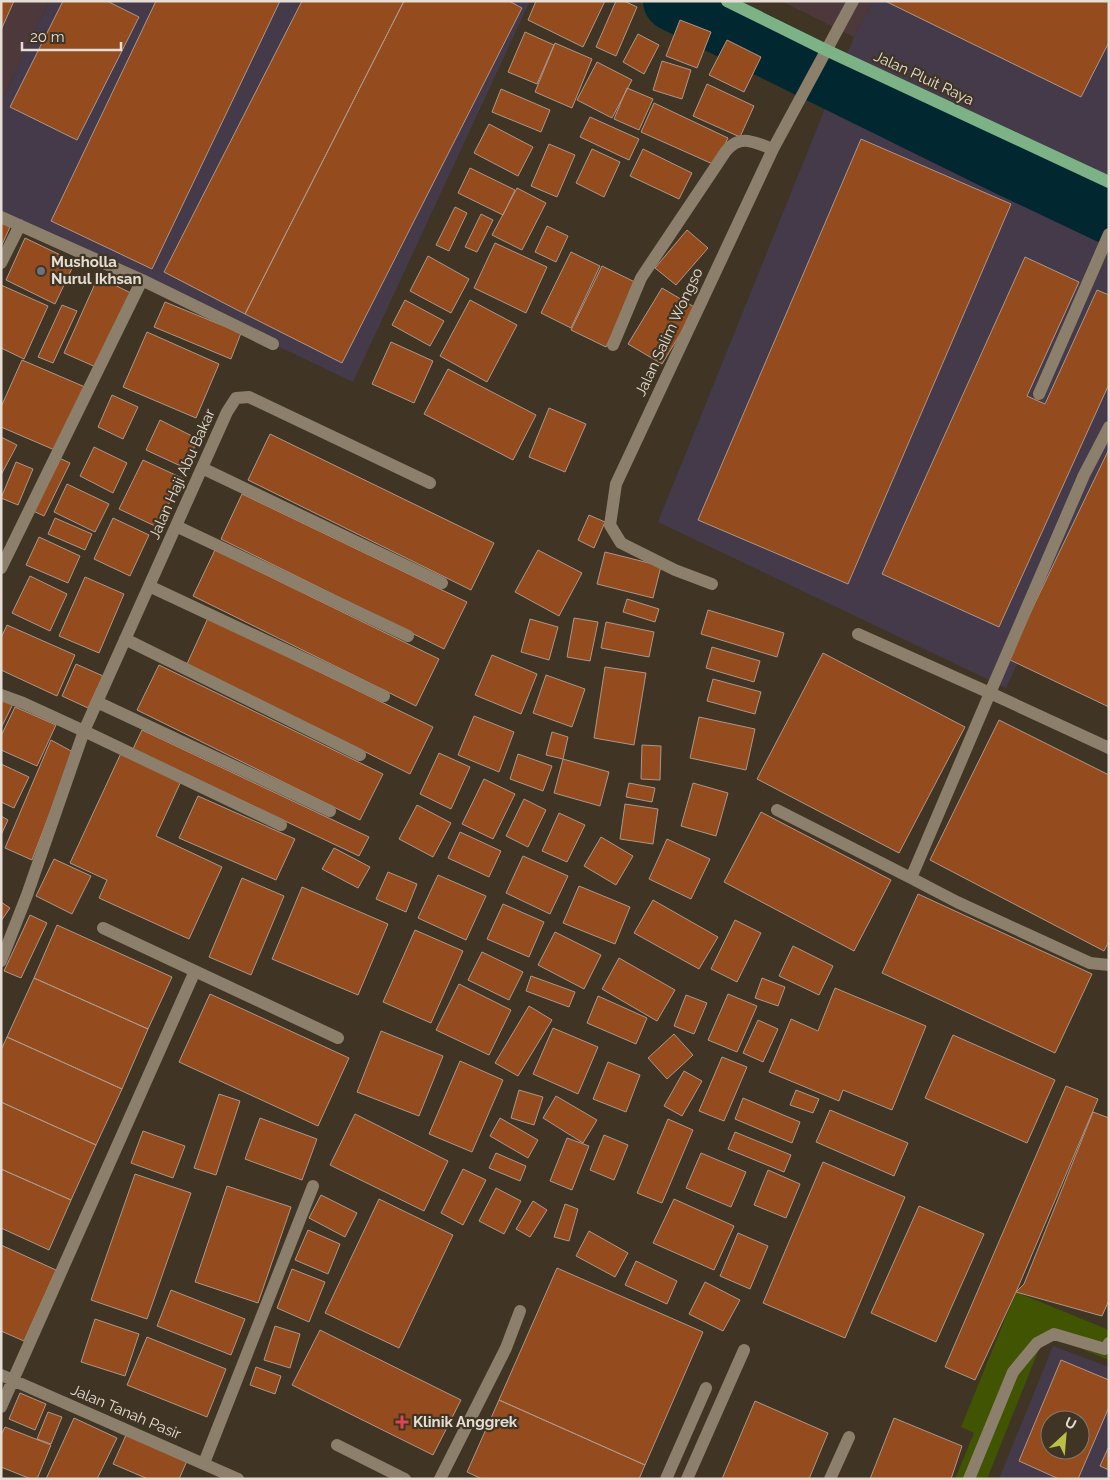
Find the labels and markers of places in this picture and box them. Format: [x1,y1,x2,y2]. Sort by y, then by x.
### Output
place label: Musholla Nurul Ikhsan [51,253,142,288]
marker: Musholla Nurul Ikhsan [35,265,47,277]
place label: Klinik Anggrek [413,1413,518,1431]
marker: Klinik Anggrek [395,1415,409,1429]

